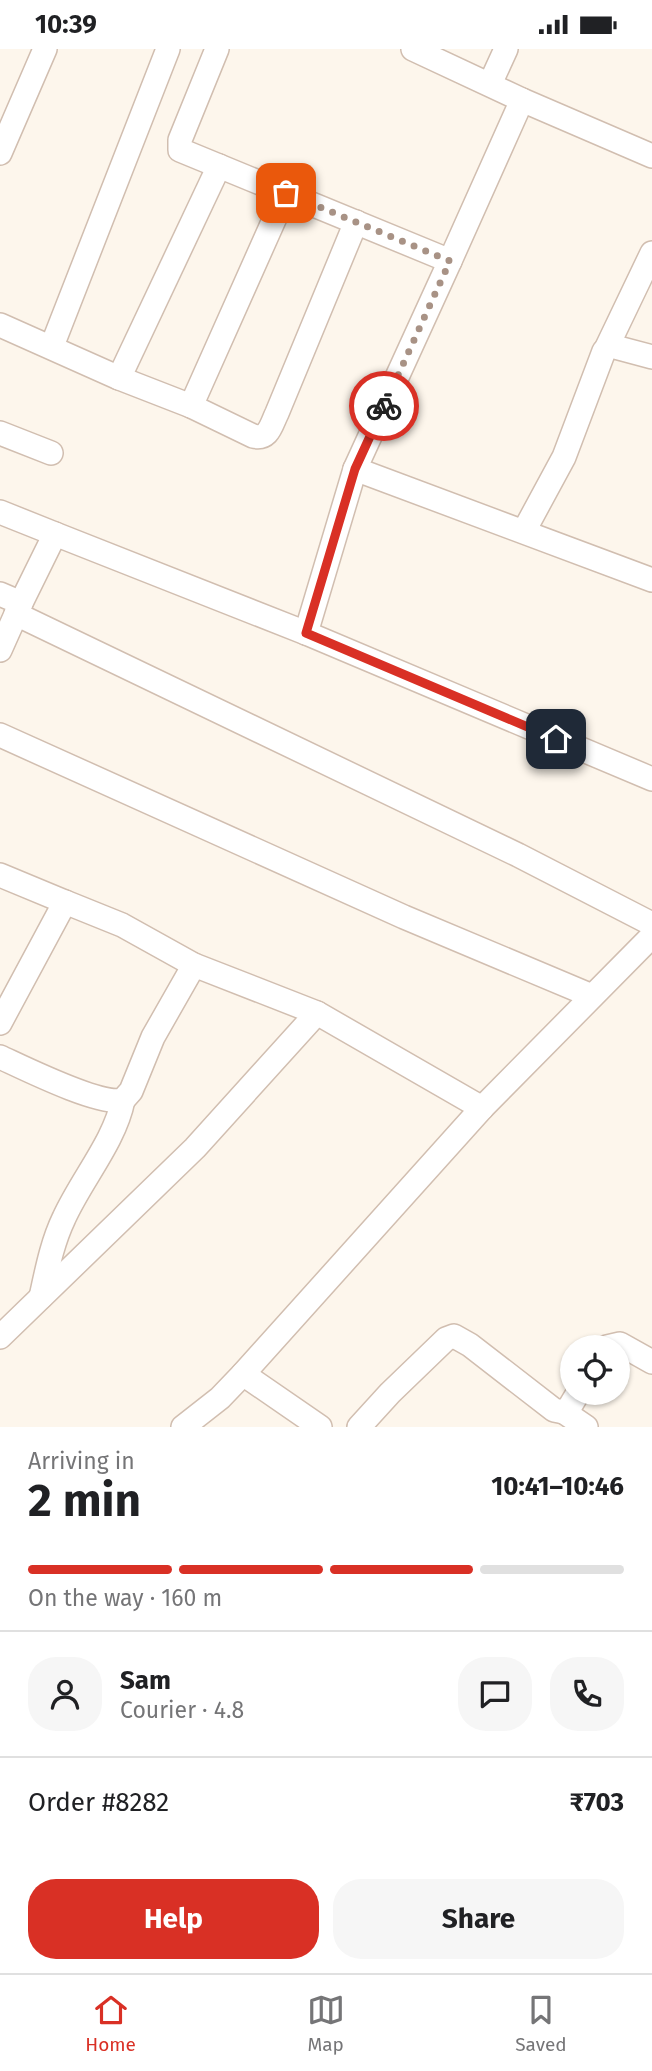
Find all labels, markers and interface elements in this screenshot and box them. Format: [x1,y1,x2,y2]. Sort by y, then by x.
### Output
text: 10:39 [35,9,97,40]
pin [256,163,316,223]
icon: bag [267,174,305,212]
courier [349,371,419,441]
icon: bike [365,387,403,425]
pin [526,709,586,769]
icon: home [537,720,575,758]
map controls [560,1335,630,1405]
button: locate [560,1335,630,1405]
text: Arriving in [28,1447,135,1475]
text: 10:41–10:46 [491,1471,624,1502]
text: 2 min [28,1473,141,1528]
text: On the way · 160 m [28,1584,222,1612]
button: person [28,1657,102,1731]
button: chat [458,1657,532,1731]
button: phone [550,1657,624,1731]
text: Sam [120,1665,171,1696]
text: Courier · 4.8 [120,1696,244,1724]
text: Order #8282 [28,1787,169,1818]
text: ₹703 [570,1787,624,1818]
button: Help [28,1879,319,1959]
button: Share [333,1879,624,1959]
tab: Home [85,1991,136,2056]
tab: Map [307,1991,345,2056]
tab: Saved [515,1991,567,2056]

